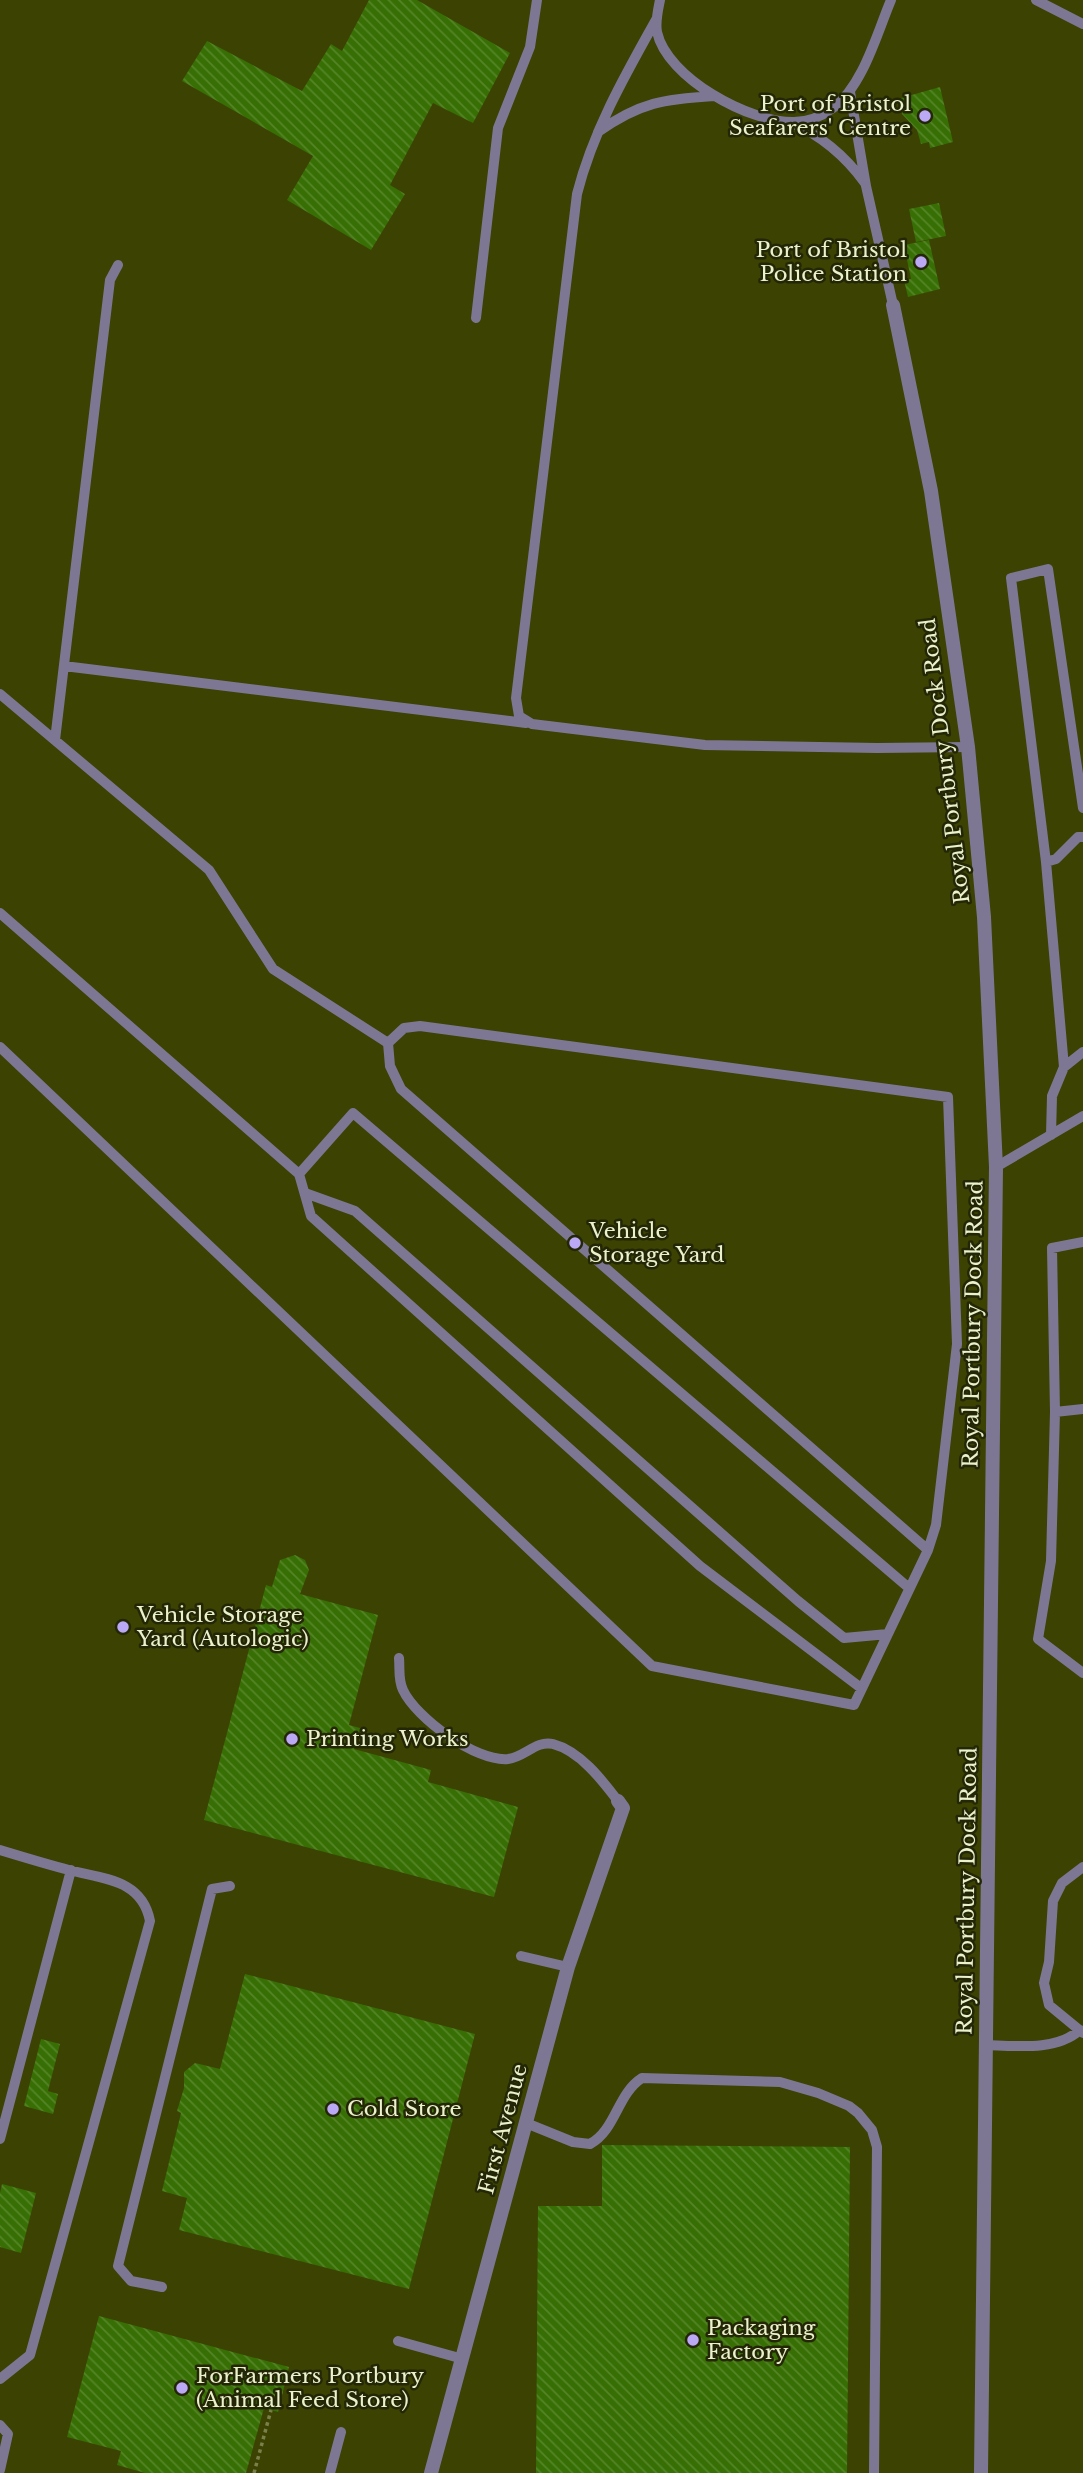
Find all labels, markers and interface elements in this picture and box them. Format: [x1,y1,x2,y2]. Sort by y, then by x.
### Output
place label: Port of Bristol Seafarers' Centre [729,91,911,141]
marker: Port of Bristol Seafarers' Centre [917,108,933,124]
place label: Port of Bristol Police Station [756,237,907,287]
marker: Port of Bristol Police Station [913,254,929,270]
street label: Royal Portbury Dock Road [915,617,975,905]
street label: Royal Portbury Dock Road [957,1180,989,1468]
place label: Vehicle Storage Yard [588,1218,724,1268]
marker: Vehicle Storage Yard [567,1235,583,1251]
place label: Vehicle Storage Yard (Autologic) [136,1602,309,1652]
marker: Vehicle Storage Yard (Autologic) [115,1619,131,1635]
place label: Printing Works [306,1726,468,1752]
marker: Printing Works [284,1731,300,1747]
street label: Royal Portbury Dock Road [951,1747,983,2035]
street label: First Avenue [473,2061,533,2197]
place label: Cold Store [347,2096,462,2122]
marker: Cold Store [325,2101,341,2117]
place label: Packaging Factory [707,2315,816,2365]
marker: Packaging Factory [685,2332,701,2348]
place label: ForFarmers Portbury (Animal Feed Store) [196,2363,425,2413]
marker: ForFarmers Portbury (Animal Feed Store) [174,2380,190,2396]

